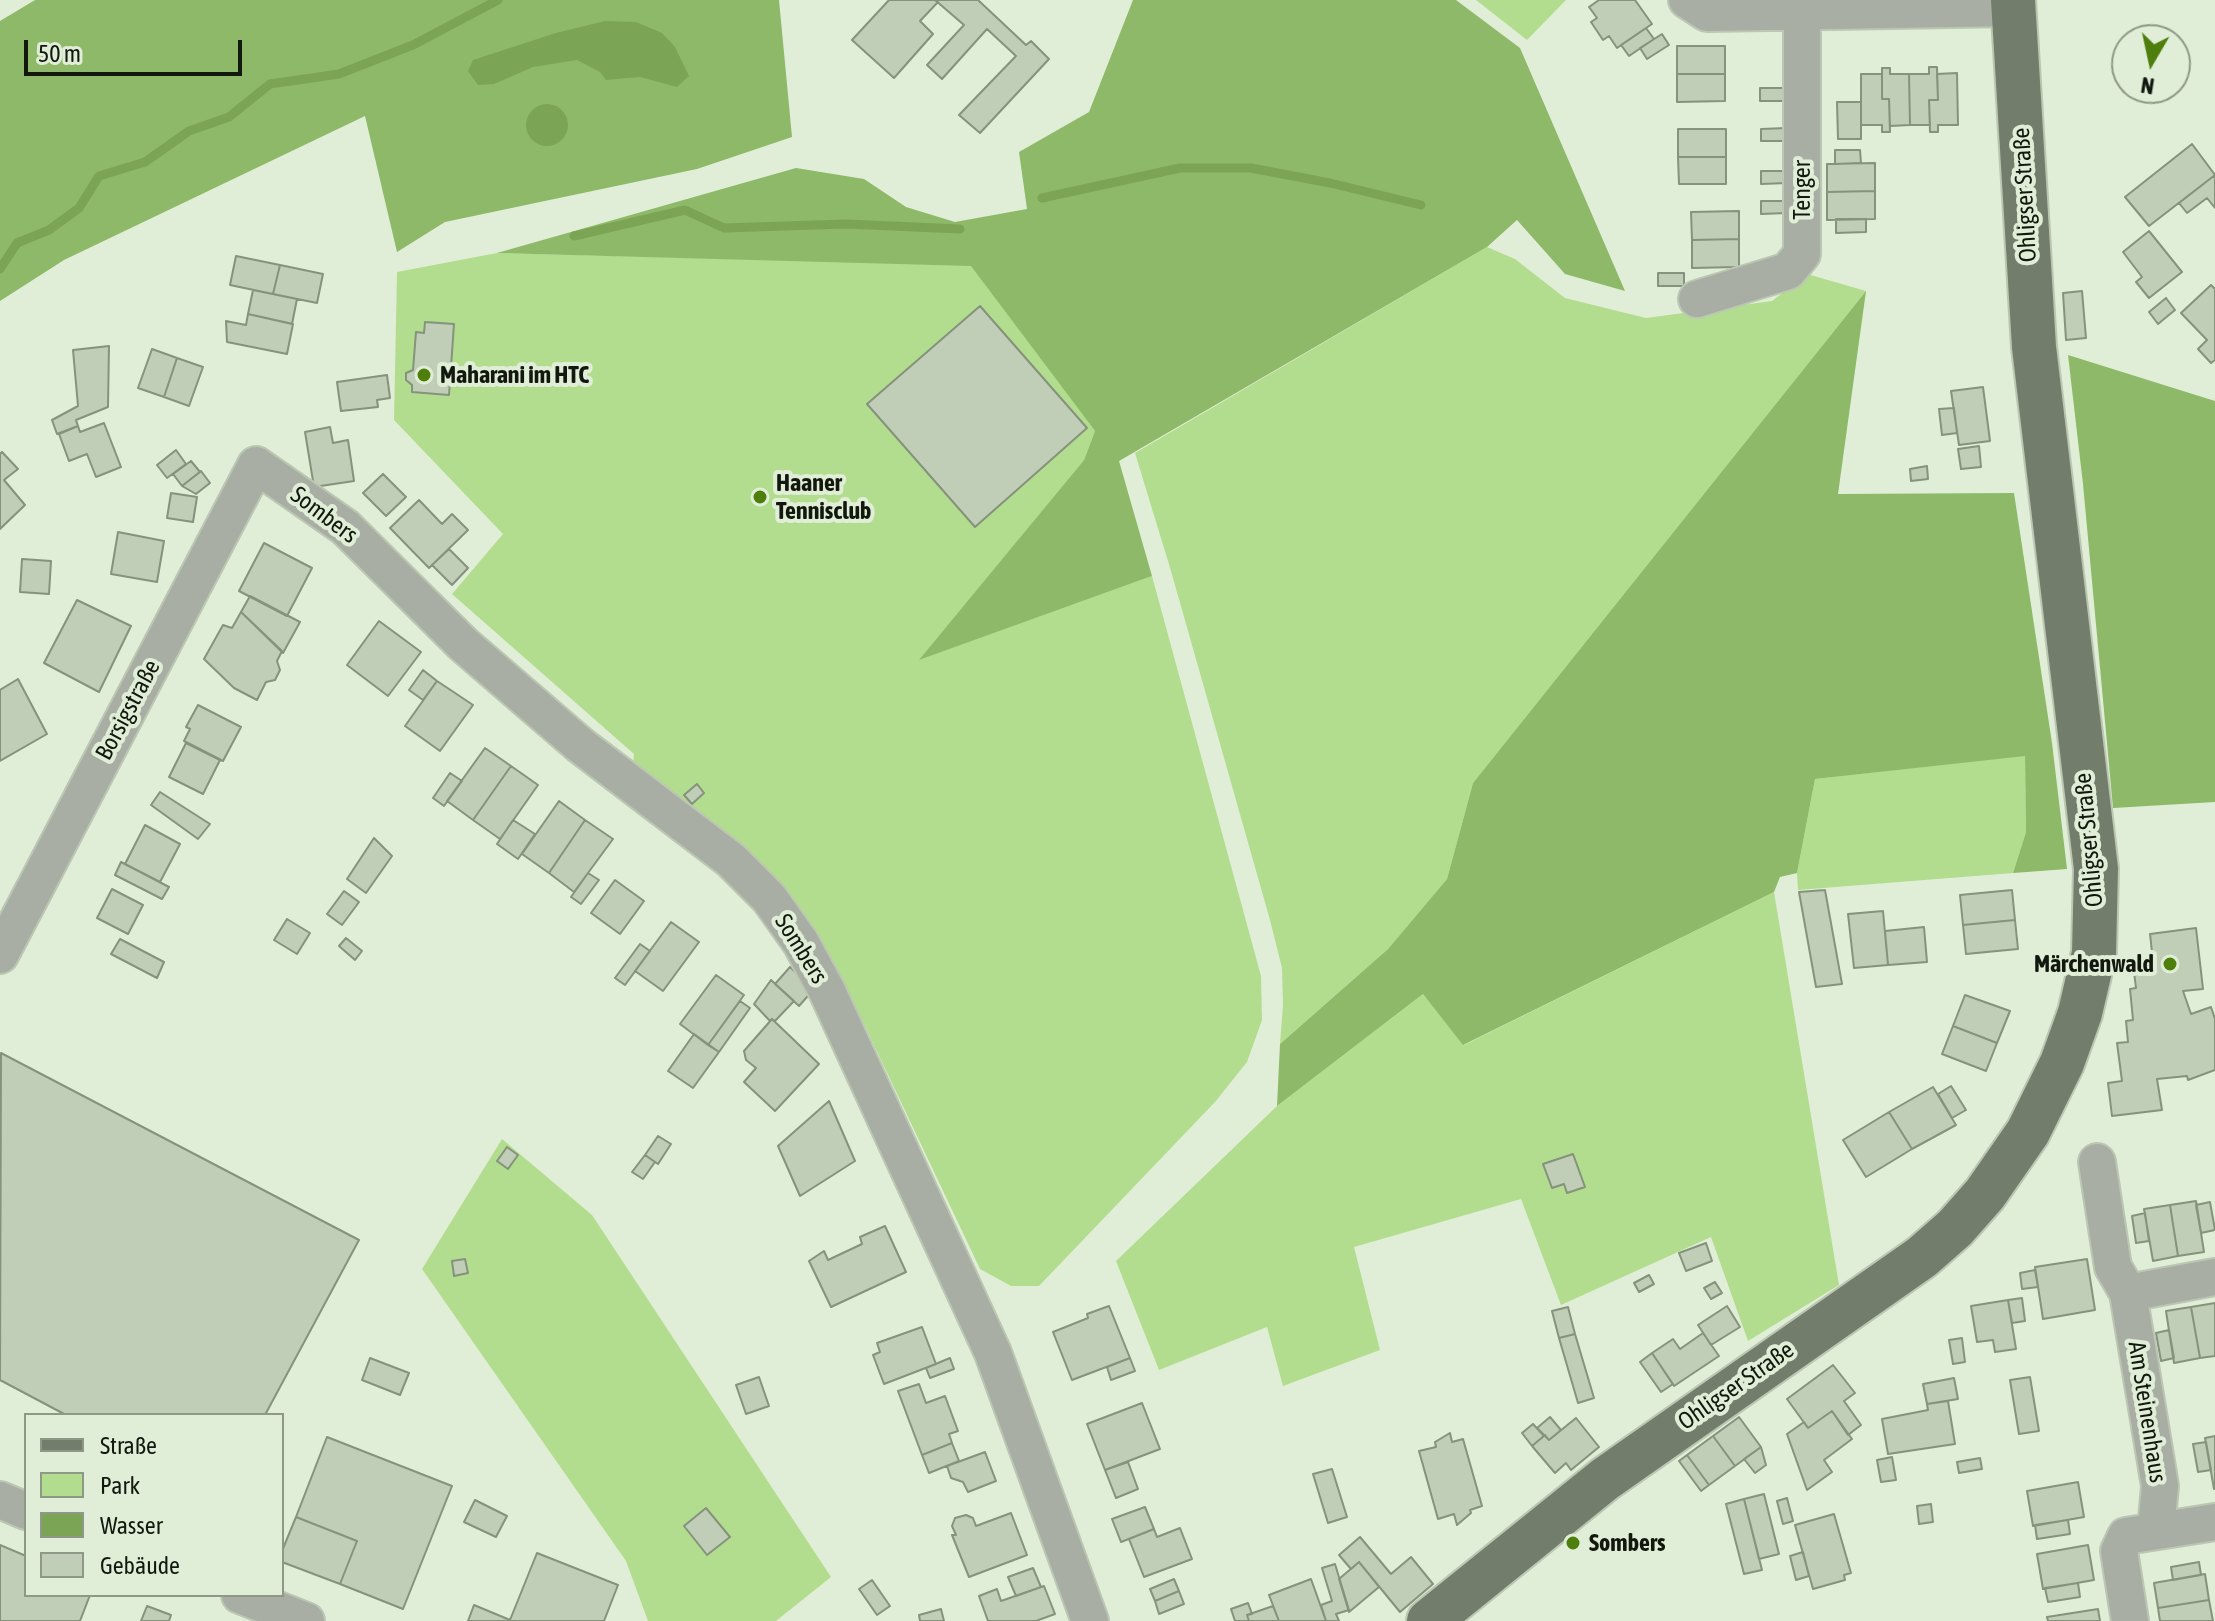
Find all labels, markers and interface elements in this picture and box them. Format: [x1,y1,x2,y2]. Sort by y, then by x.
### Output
scale bar [28,24,246,74]
north arrow [2111,24,2191,104]
text: 50 m [38,40,81,67]
text: N [2139,72,2156,100]
street label: Ohligser Straße [2007,127,2043,263]
street label: Tenger [1788,160,1816,220]
place label: Maharani im HTC [440,361,589,389]
marker: Maharani im HTC [415,366,433,384]
place label: Haaner Tennisclub [776,469,871,525]
street label: Sombers [285,480,363,550]
marker: Haaner Tennisclub [751,488,769,506]
street label: Borsigstraße [90,655,166,765]
street label: Ohligser Straße [2069,772,2109,908]
street label: Sombers [769,909,833,989]
place label: Märchenwald [2034,950,2154,978]
marker: Märchenwald [2161,955,2179,973]
street label: Ohligser Straße [1673,1336,1799,1436]
street label: Am Steinenhaus [2122,1339,2172,1485]
legend [24,1413,284,1597]
text: Straße [100,1432,157,1459]
text: Park [100,1472,140,1499]
text: Wasser [100,1512,163,1539]
place label: Sombers [1589,1529,1665,1557]
marker: Sombers [1564,1534,1582,1552]
text: Gebäude [100,1552,180,1579]

